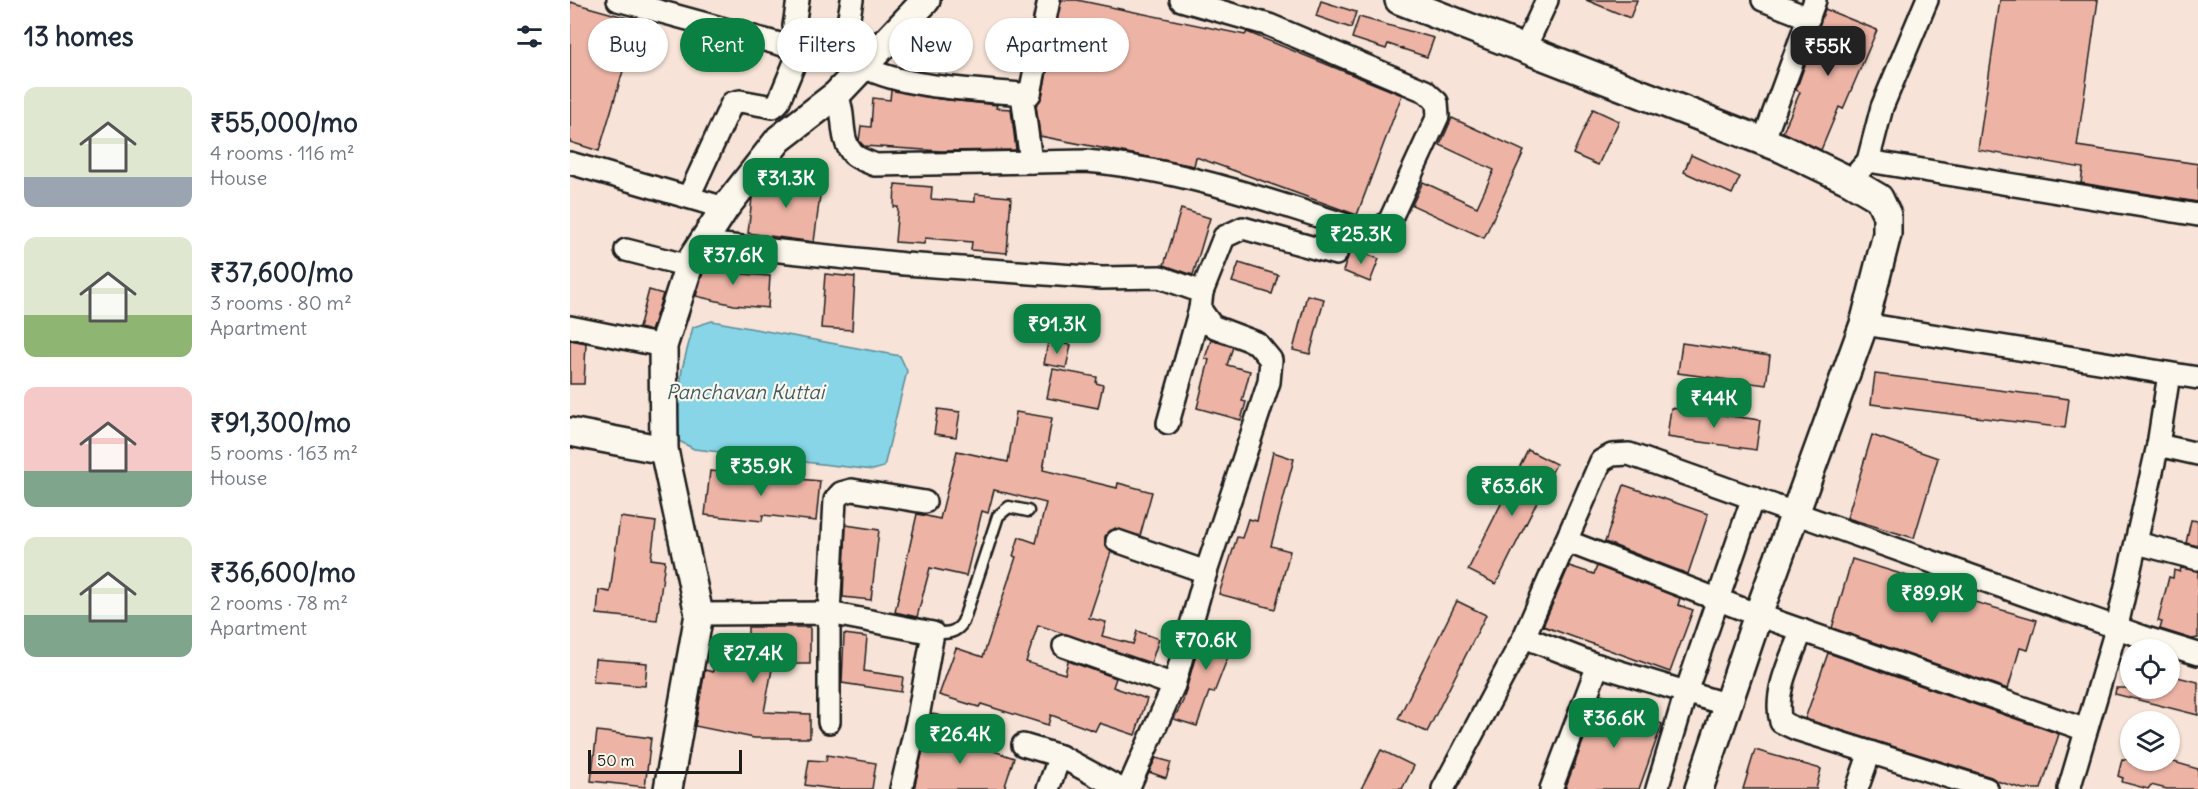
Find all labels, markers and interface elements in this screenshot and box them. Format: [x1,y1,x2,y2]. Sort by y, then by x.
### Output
chip: Buy [588,18,668,72]
chip: Rent [680,18,765,72]
chip: Filters [777,18,877,72]
chip: New [889,18,973,72]
chip: Apartment [985,18,1129,72]
text: 13 homes [24,20,134,53]
icon: filters [513,20,546,53]
pin: ₹55K [1792,26,1864,77]
text: ₹55K [1805,33,1851,58]
text: ₹55,000/mo [210,106,358,139]
icon: home [72,111,144,183]
text: 4 rooms · 116 m² [210,140,355,165]
pin: ₹31.3K [737,158,835,209]
text: House [210,165,267,190]
text: ₹31.3K [757,165,815,190]
pin: ₹25.3K [1312,214,1410,265]
text: ₹25.3K [1330,221,1392,246]
pin: ₹37.6K [684,235,782,286]
text: ₹37.6K [703,242,763,267]
text: ₹37,600/mo [210,256,353,289]
icon: home [72,261,144,333]
text: 3 rooms · 80 m² [210,290,352,315]
pin: ₹91.3K [1008,304,1106,355]
text: ₹91.3K [1028,311,1086,336]
text: Apartment [210,315,307,340]
pin: ₹44K [1678,378,1750,429]
water label: Panchavan Kuttai [666,379,827,404]
text: ₹44K [1691,385,1737,410]
text: ₹91,300/mo [210,406,351,439]
icon: home [72,411,144,483]
text: 5 rooms · 163 m² [210,440,358,465]
pin: ₹35.9K [712,446,810,497]
text: ₹35.9K [730,453,792,478]
text: House [210,465,267,490]
pin: ₹63.6K [1463,466,1561,517]
text: ₹63.6K [1481,473,1543,498]
text: ₹36,600/mo [210,556,356,589]
icon: home [72,561,144,633]
pin: ₹89.9K [1883,573,1981,624]
text: ₹89.9K [1901,580,1963,605]
text: 2 rooms · 78 m² [210,590,348,615]
text: Apartment [210,615,307,640]
pin: ₹70.6K [1157,620,1255,671]
text: ₹70.6K [1175,627,1237,652]
pin: ₹27.4K [704,633,802,684]
map controls [2120,639,2180,771]
button: locate [2120,639,2180,699]
text: ₹27.4K [723,640,783,665]
pin: ₹36.6K [1565,698,1663,749]
text: ₹36.6K [1583,705,1645,730]
button: layers [2120,711,2180,771]
pin: ₹26.4K [911,714,1009,765]
text: ₹26.4K [929,721,991,746]
scale bar [588,747,742,774]
text: 50 m [597,750,635,770]

